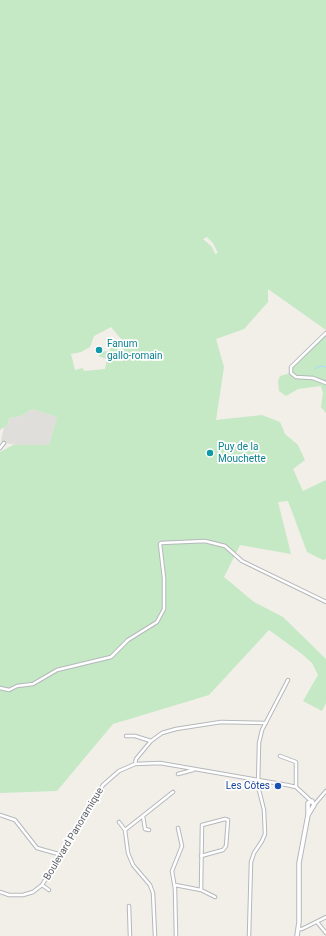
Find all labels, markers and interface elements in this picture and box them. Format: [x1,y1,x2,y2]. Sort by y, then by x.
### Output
place label: Fanum gallo-romain [107,338,163,362]
marker: Fanum gallo-romain [94,345,104,355]
place label: Puy de la Mouchette [218,441,266,464]
marker: Puy de la Mouchette [205,448,215,458]
place label: Les Côtes [226,780,270,792]
marker: Les Côtes [273,781,283,791]
street label: Boulevard Panoramique [42,785,106,883]

